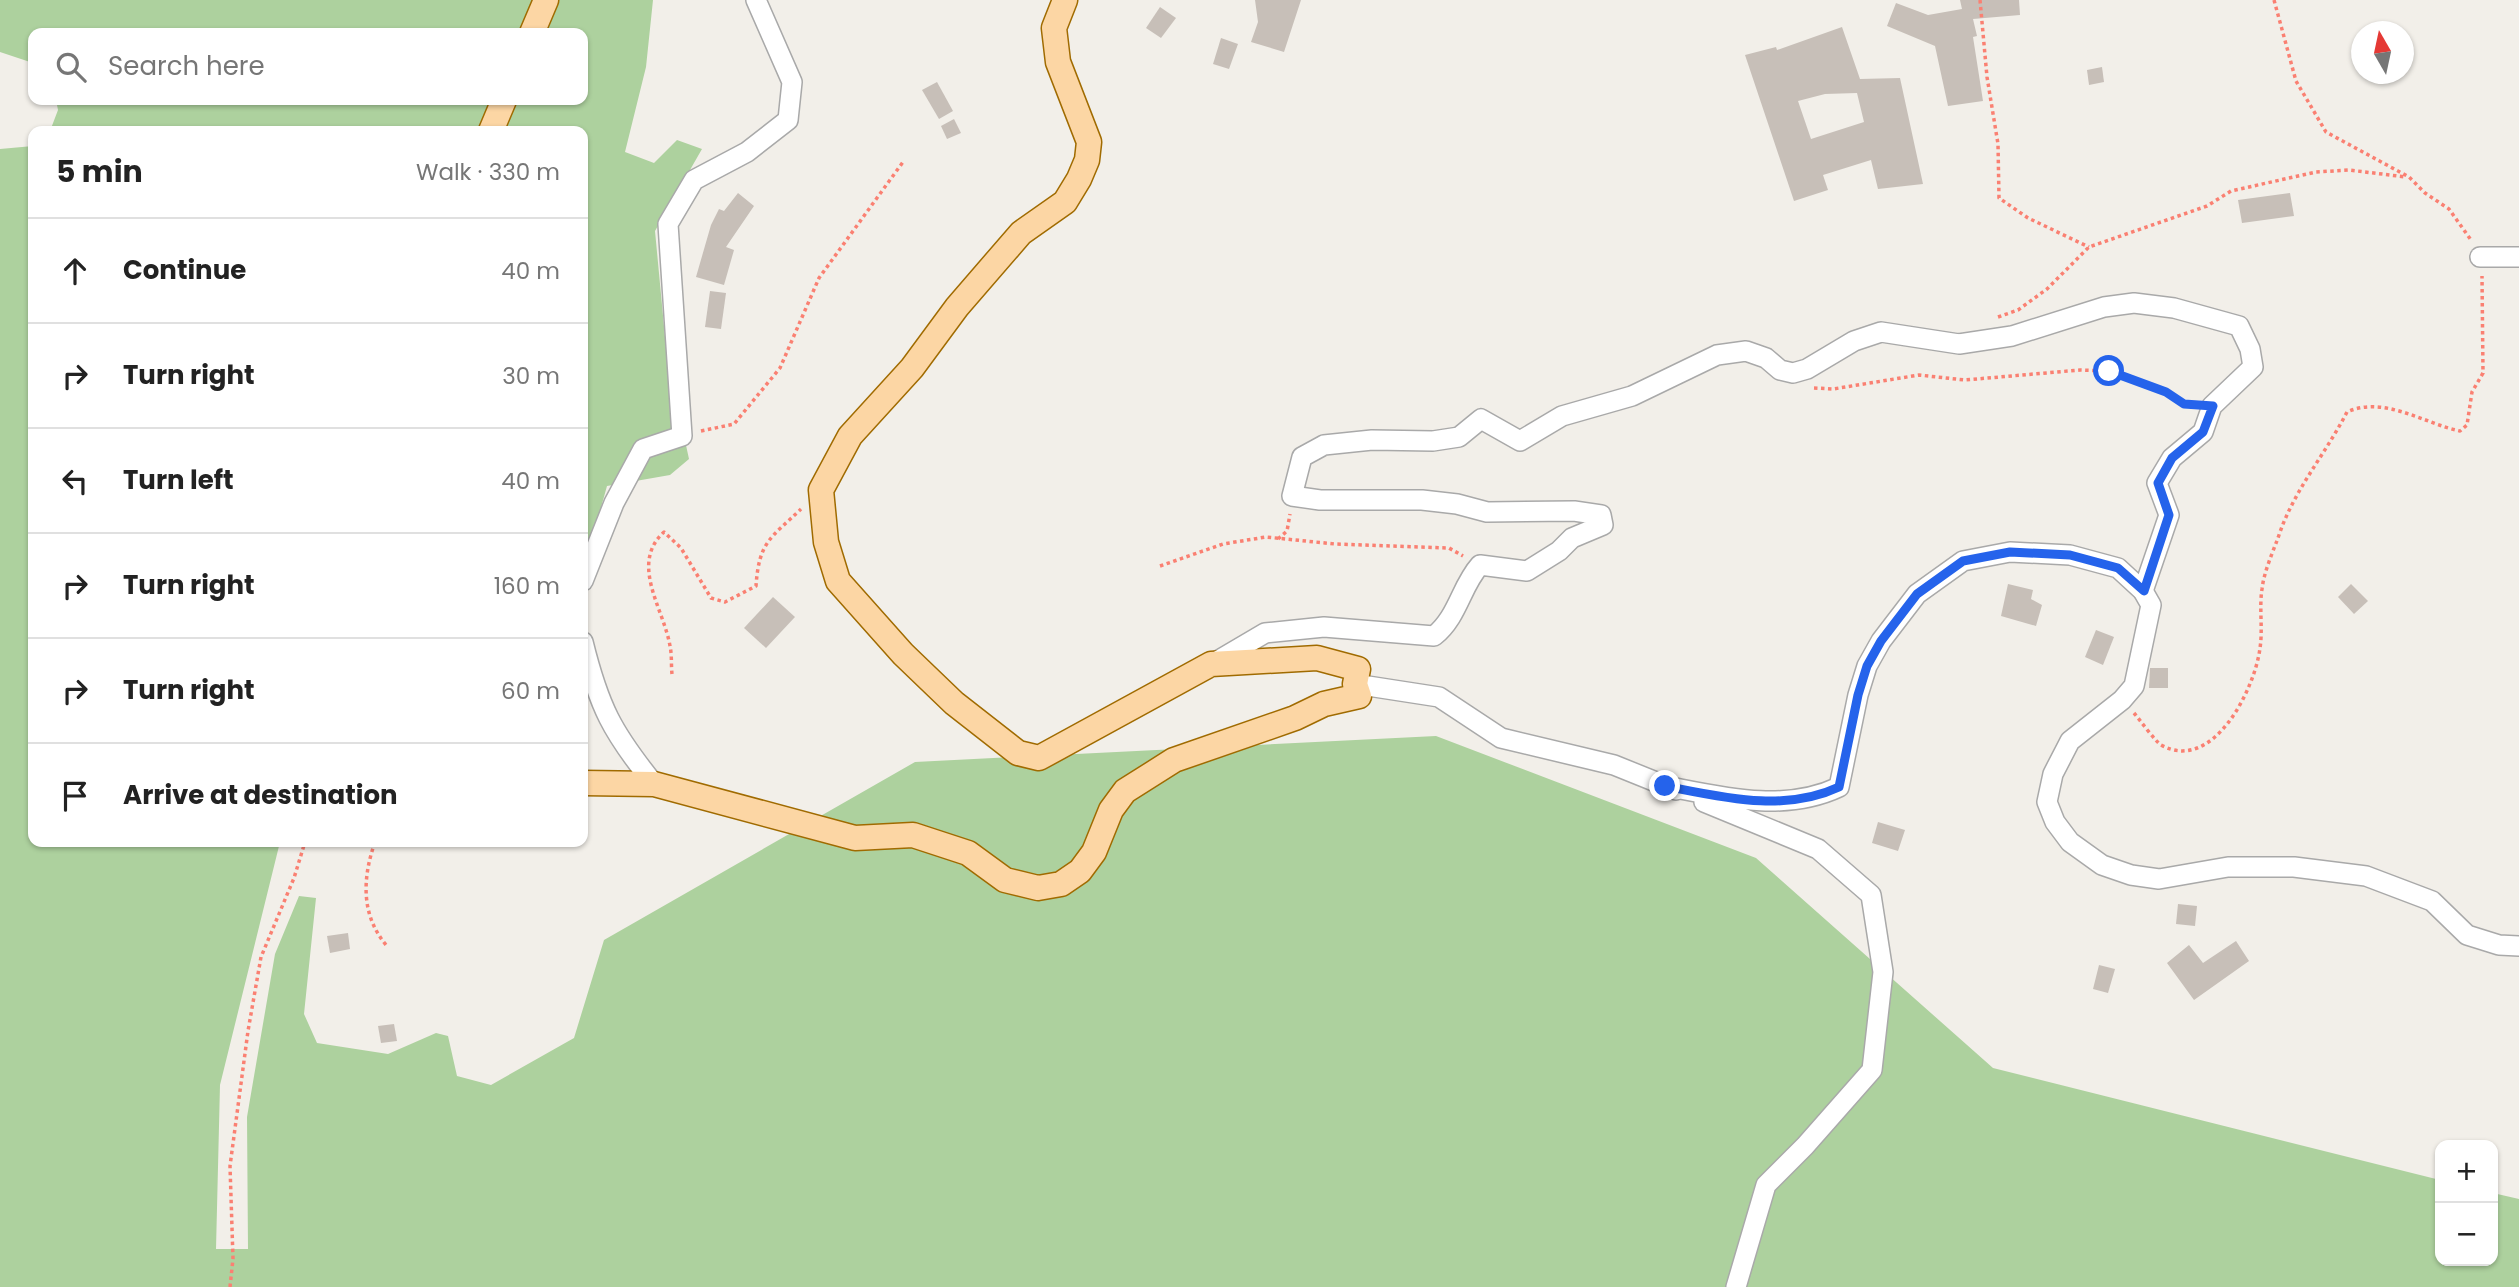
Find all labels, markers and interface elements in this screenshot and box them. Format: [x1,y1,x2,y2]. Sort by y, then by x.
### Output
north arrow [2351,21,2414,84]
search box [28,28,588,105]
icon: search [52,48,90,86]
text: Search here [108,48,265,84]
text: 5 min [56,150,143,193]
text: Walk · 330 m [416,156,560,188]
icon: ahead [56,252,94,290]
text: Continue [123,252,246,288]
text: 40 m [501,255,560,287]
route start [2093,355,2124,386]
icon: right [56,357,94,395]
text: Turn right [123,357,255,393]
text: 30 m [502,360,560,392]
icon: left [56,462,94,500]
text: Turn left [123,462,234,498]
text: 40 m [501,465,560,497]
icon: right [56,567,94,605]
text: Turn right [123,567,255,603]
text: 160 m [494,570,560,602]
icon: right [56,672,94,710]
text: Turn right [123,672,255,708]
text: 60 m [501,675,560,707]
route end [1649,770,1680,801]
icon: arrive [56,777,94,815]
text: Arrive at destination [123,777,398,813]
map controls [2435,1140,2498,1266]
button: + [2435,1140,2498,1203]
button: − [2435,1203,2498,1266]

